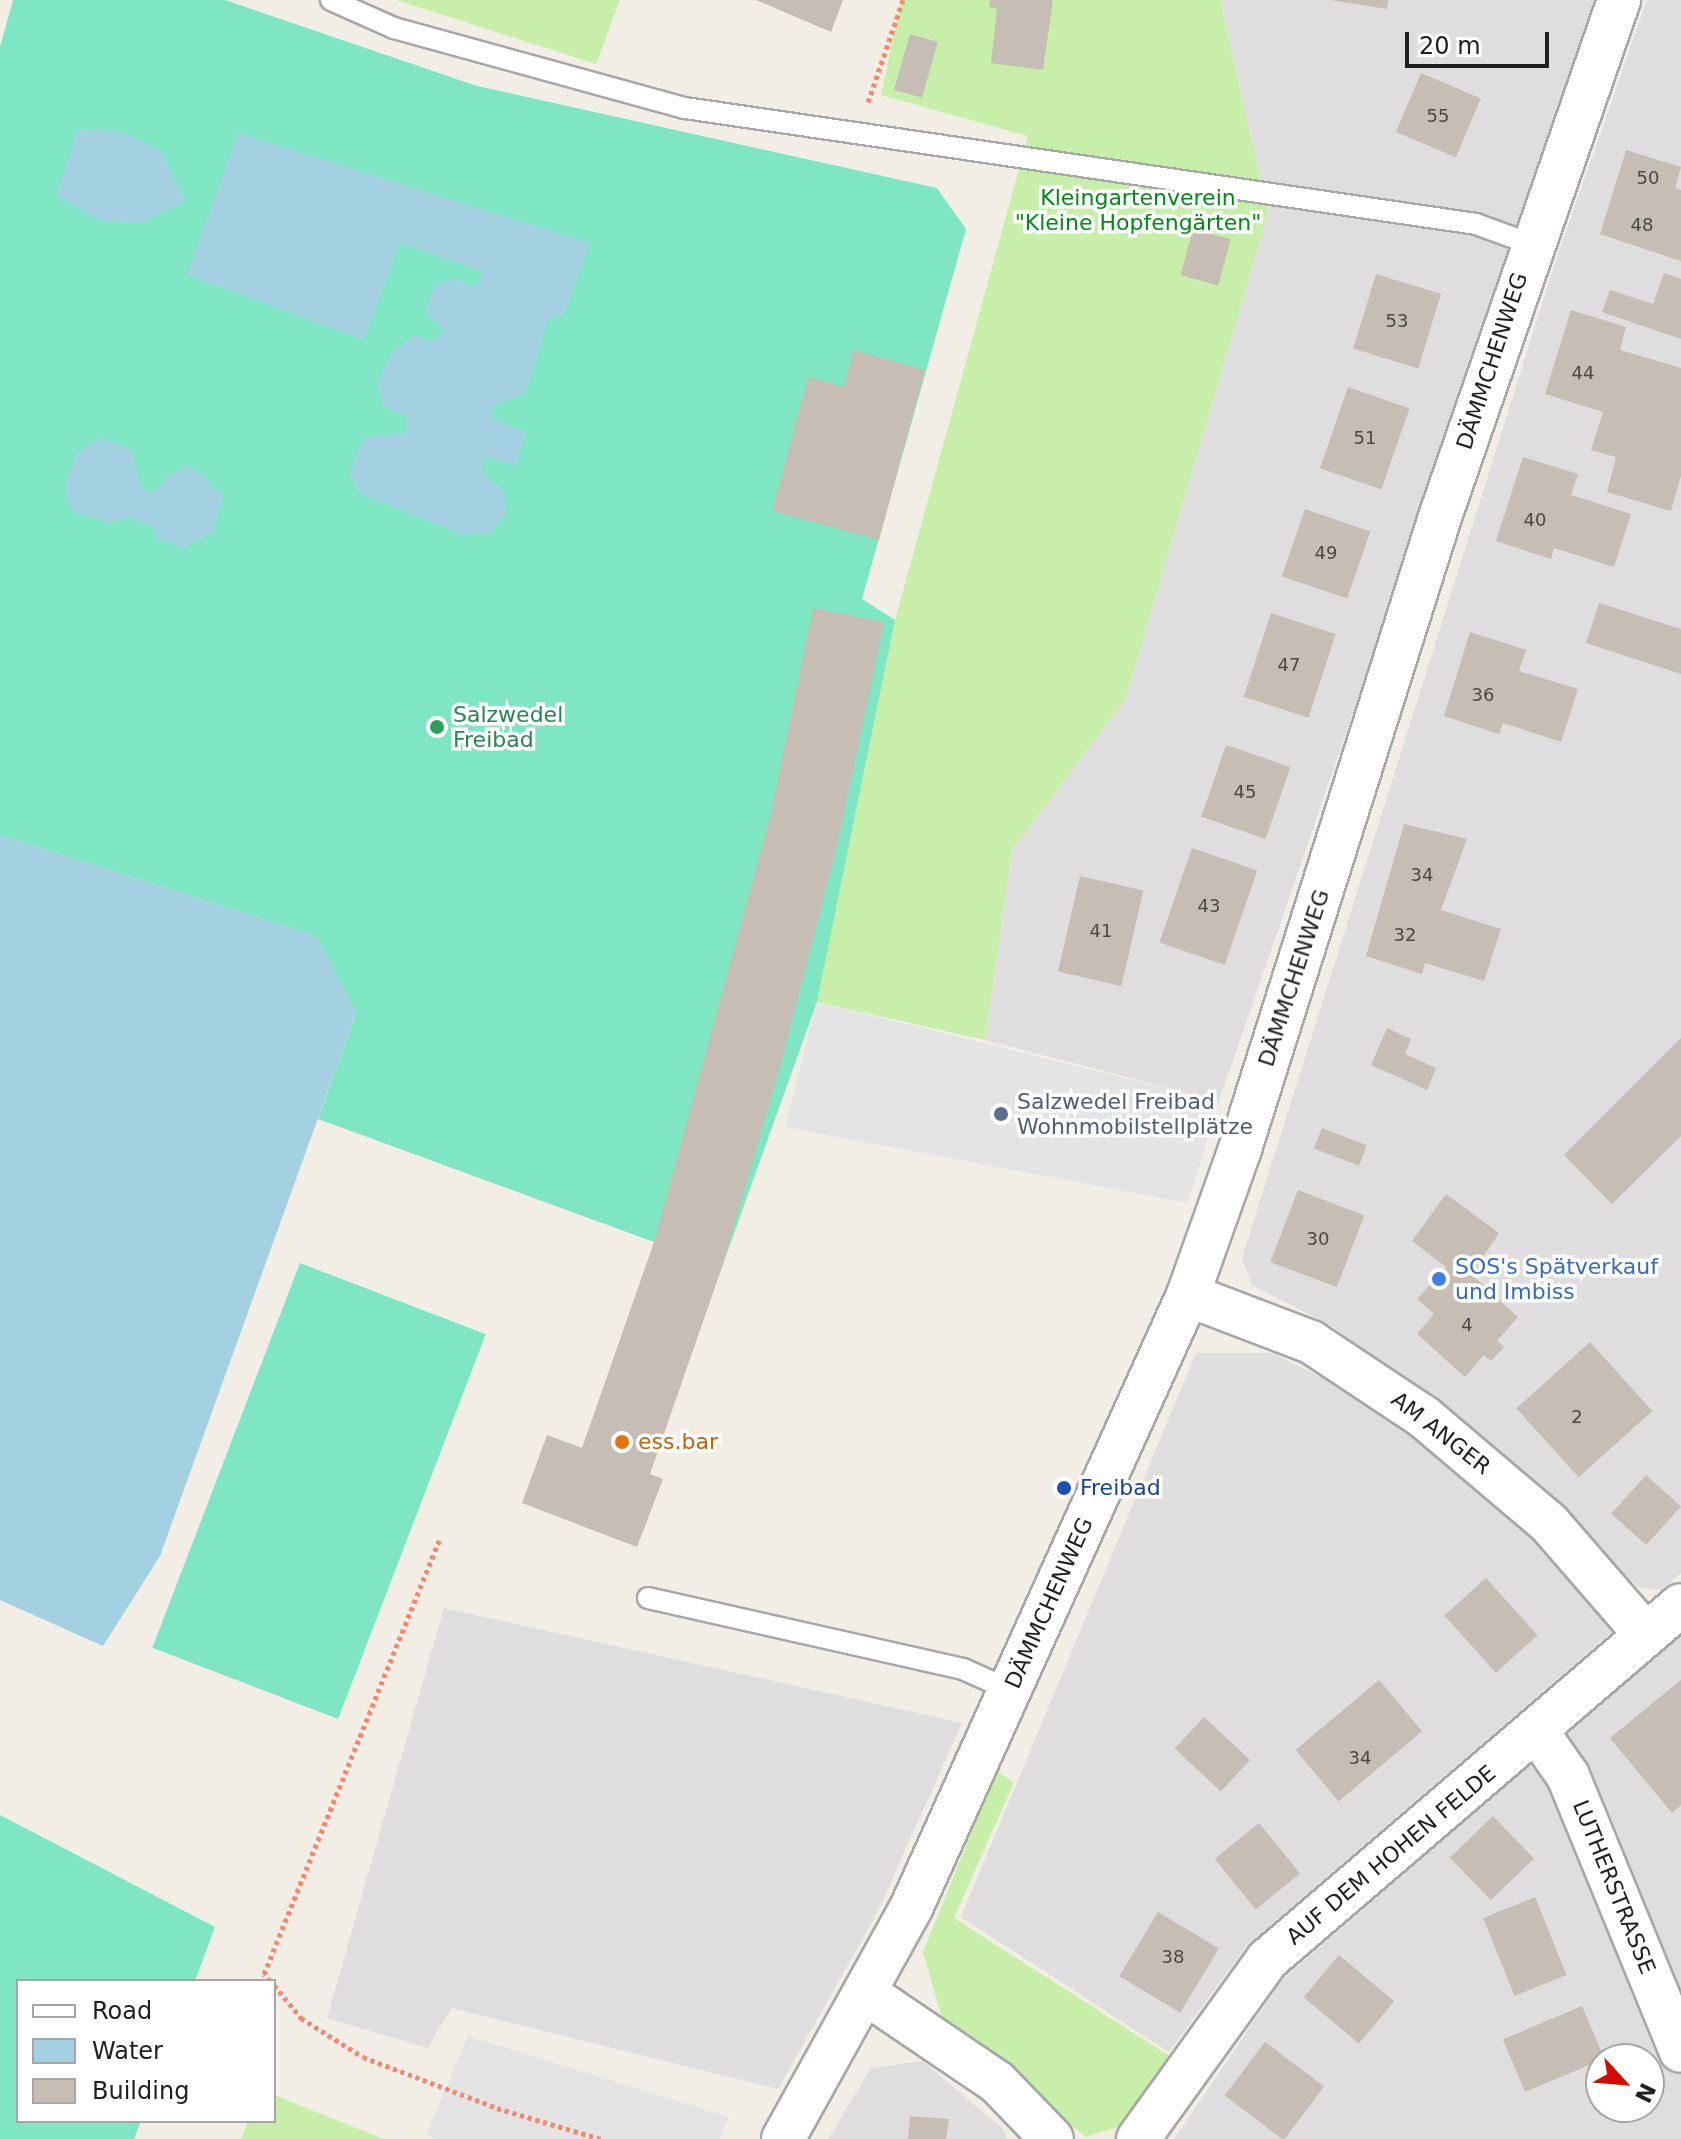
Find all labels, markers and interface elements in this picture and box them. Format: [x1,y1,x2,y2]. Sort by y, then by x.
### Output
scale bar [1409,16,1553,66]
text: 20 m [1419,32,1481,60]
house number: 55 [1427,105,1449,127]
house number: 50 [1637,167,1659,189]
park label: Kleingartenverein "Kleine Hopfengärten" [1015,184,1261,236]
house number: 48 [1631,214,1653,236]
street label: DÄMMCHENWEG [1451,269,1533,453]
house number: 53 [1386,310,1408,332]
house number: 44 [1572,362,1594,384]
house number: 51 [1354,427,1376,449]
house number: 40 [1524,509,1546,531]
house number: 49 [1315,542,1337,564]
house number: 47 [1278,654,1300,676]
house number: 36 [1472,684,1494,706]
place label: Salzwedel Freibad [453,701,563,752]
marker: Salzwedel Freibad [428,718,446,736]
house number: 45 [1234,781,1256,803]
house number: 34 [1411,864,1433,886]
street label: DÄMMCHENWEG [1253,886,1335,1070]
house number: 43 [1198,895,1220,917]
house number: 41 [1090,920,1112,942]
house number: 32 [1394,924,1416,946]
place label: Salzwedel Freibad Wohnmobilstellplätze [1017,1088,1253,1140]
marker: Salzwedel Freibad Wohnmobilstellplätze [992,1105,1010,1123]
house number: 30 [1307,1228,1329,1250]
place label: SOS's Spätverkauf und Imbiss [1455,1253,1658,1304]
marker: SOS's Spätverkauf und Imbiss [1430,1270,1448,1288]
house number: 4 [1461,1314,1473,1336]
street label: AM ANGER [1386,1386,1496,1480]
house number: 2 [1571,1406,1583,1428]
place label: ess.bar [638,1429,718,1455]
marker: ess.bar [613,1433,631,1451]
place label: Freibad [1080,1475,1161,1501]
marker: Freibad [1055,1479,1073,1497]
street label: DÄMMCHENWEG [999,1513,1099,1693]
house number: 34 [1349,1747,1371,1769]
street label: AUF DEM HOHEN FELDE [1281,1760,1501,1950]
street label: LUTHERSTRASSE [1567,1796,1661,1978]
house number: 38 [1162,1946,1184,1968]
legend [16,1979,276,2123]
text: Road [92,1997,152,2025]
text: Water [92,2037,163,2065]
north arrow [1585,2043,1665,2123]
text: Building [92,2077,189,2105]
text: N [1630,2079,1660,2107]

